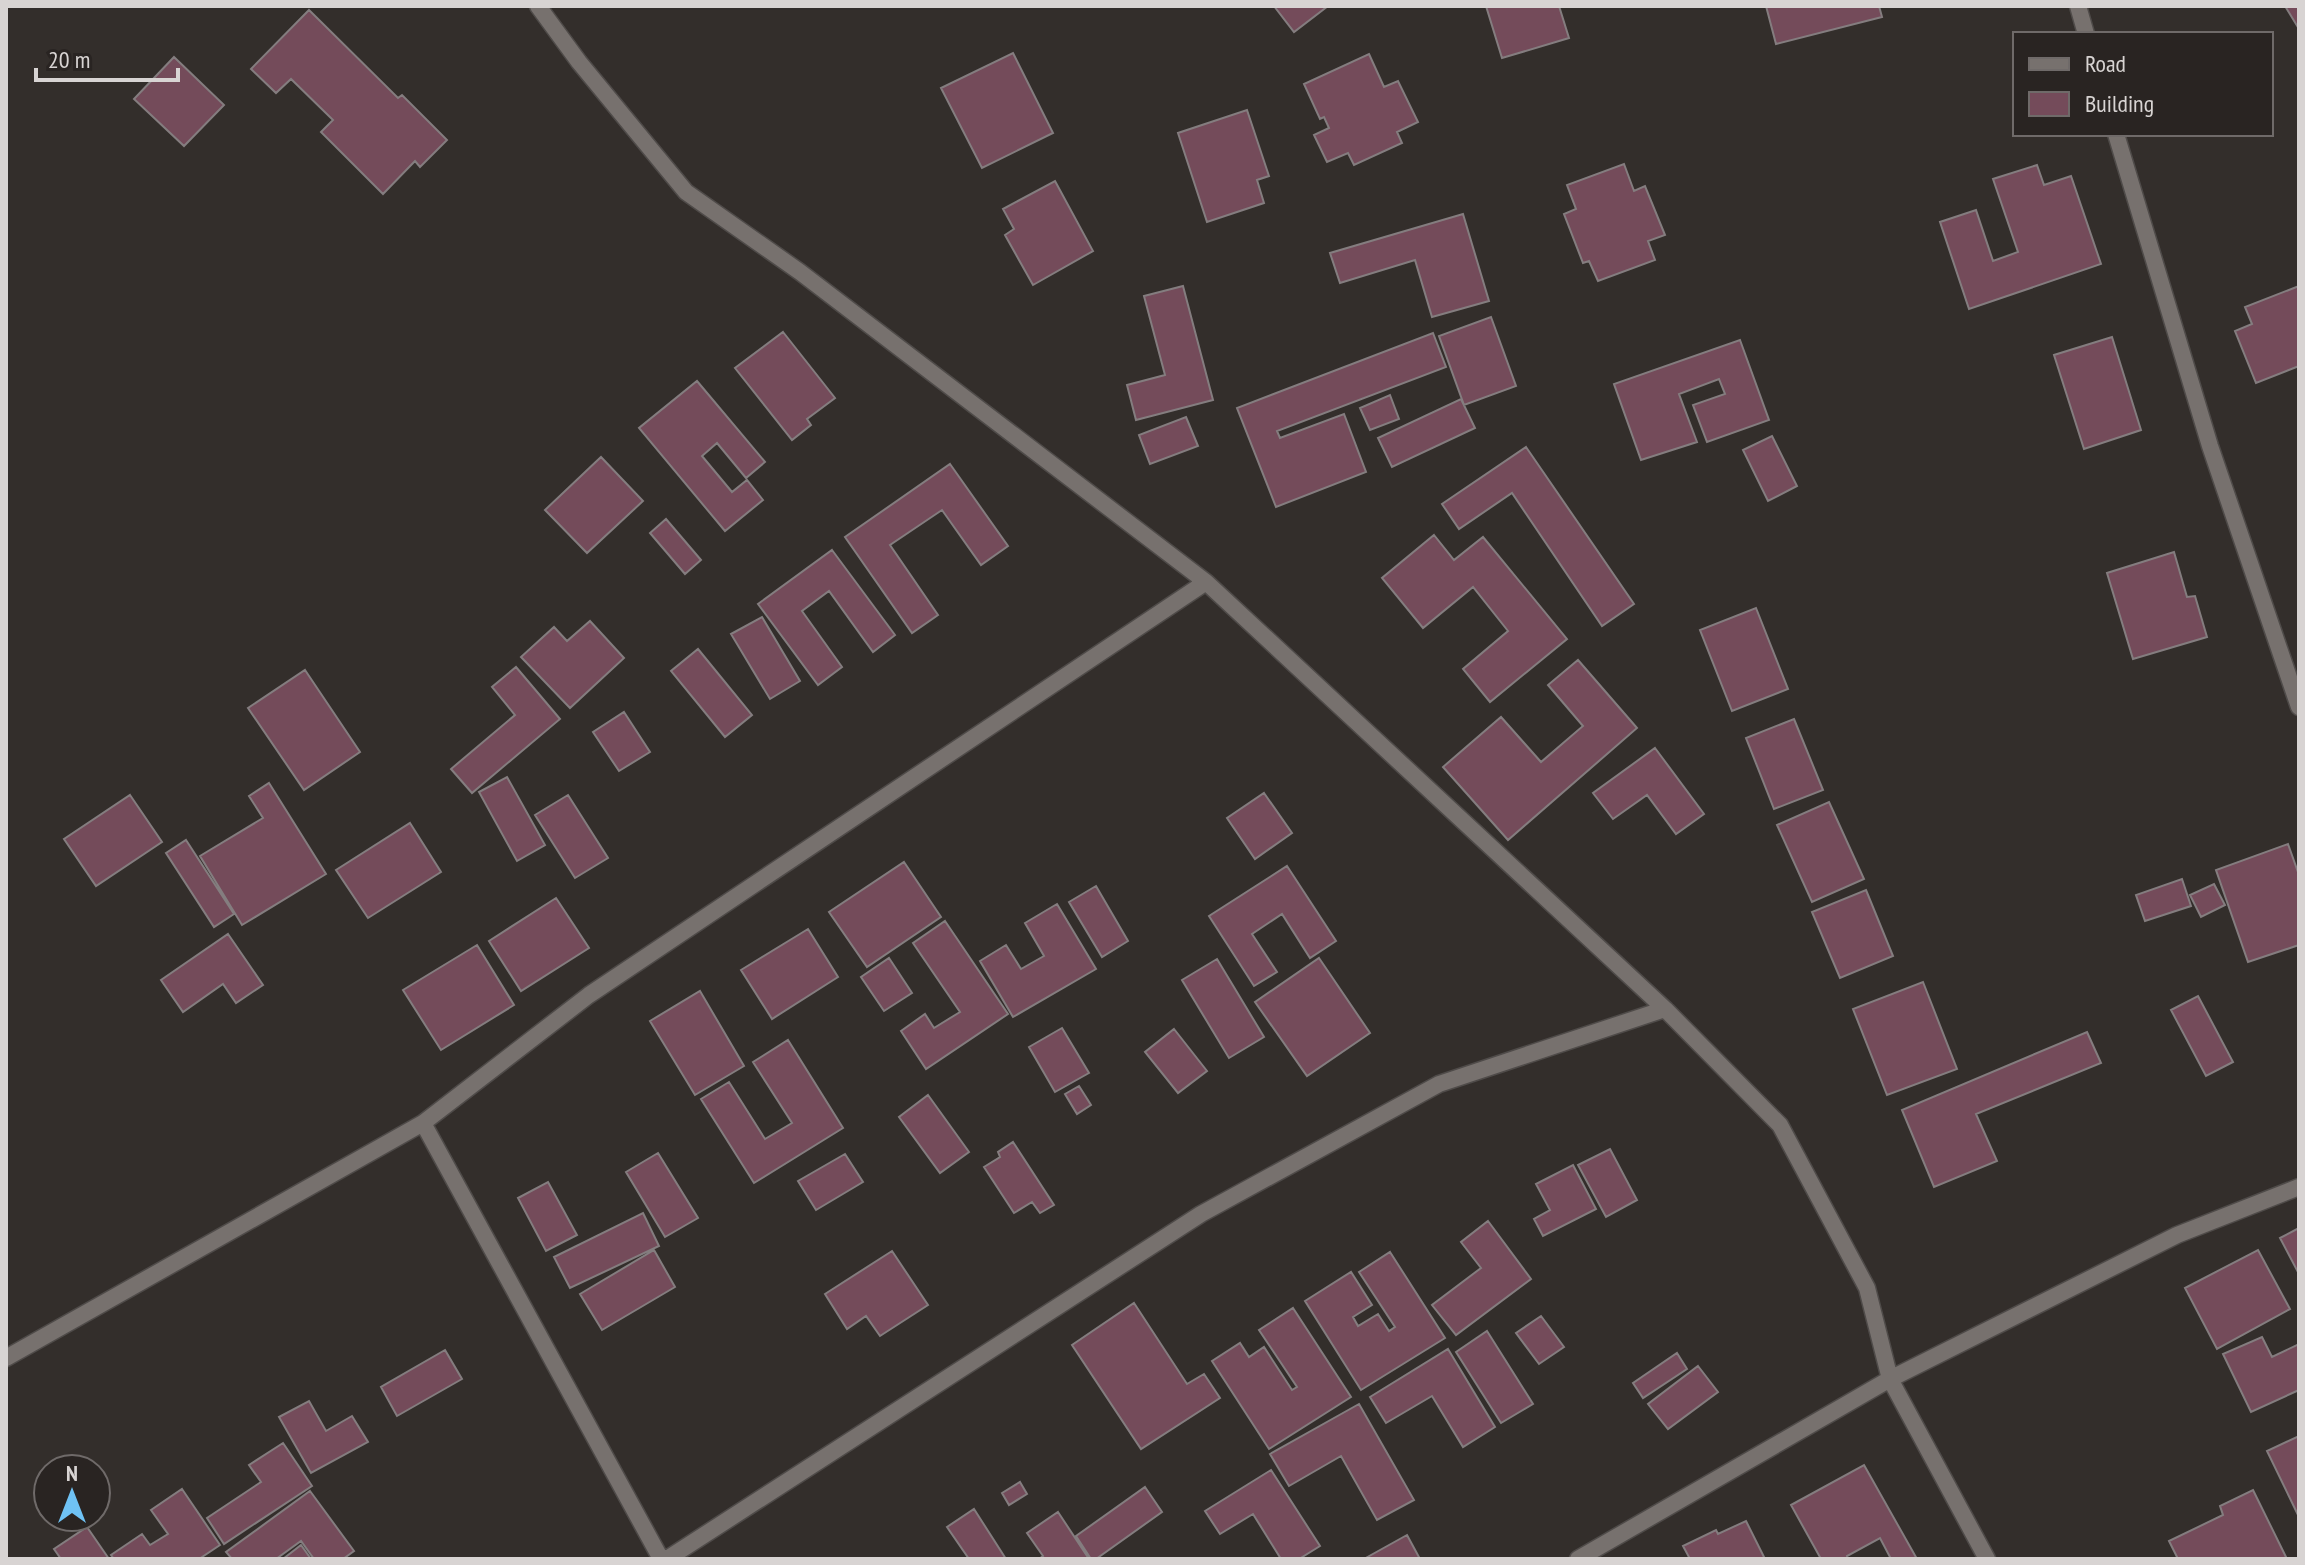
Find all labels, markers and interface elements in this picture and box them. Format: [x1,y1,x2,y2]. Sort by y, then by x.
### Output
scale bar [36,32,178,82]
legend [2013,32,2273,136]
text: 20 m [48,44,90,75]
text: Road [2085,48,2126,79]
text: Building [2085,88,2154,119]
north arrow [32,1453,112,1533]
text: N [66,1459,78,1487]

